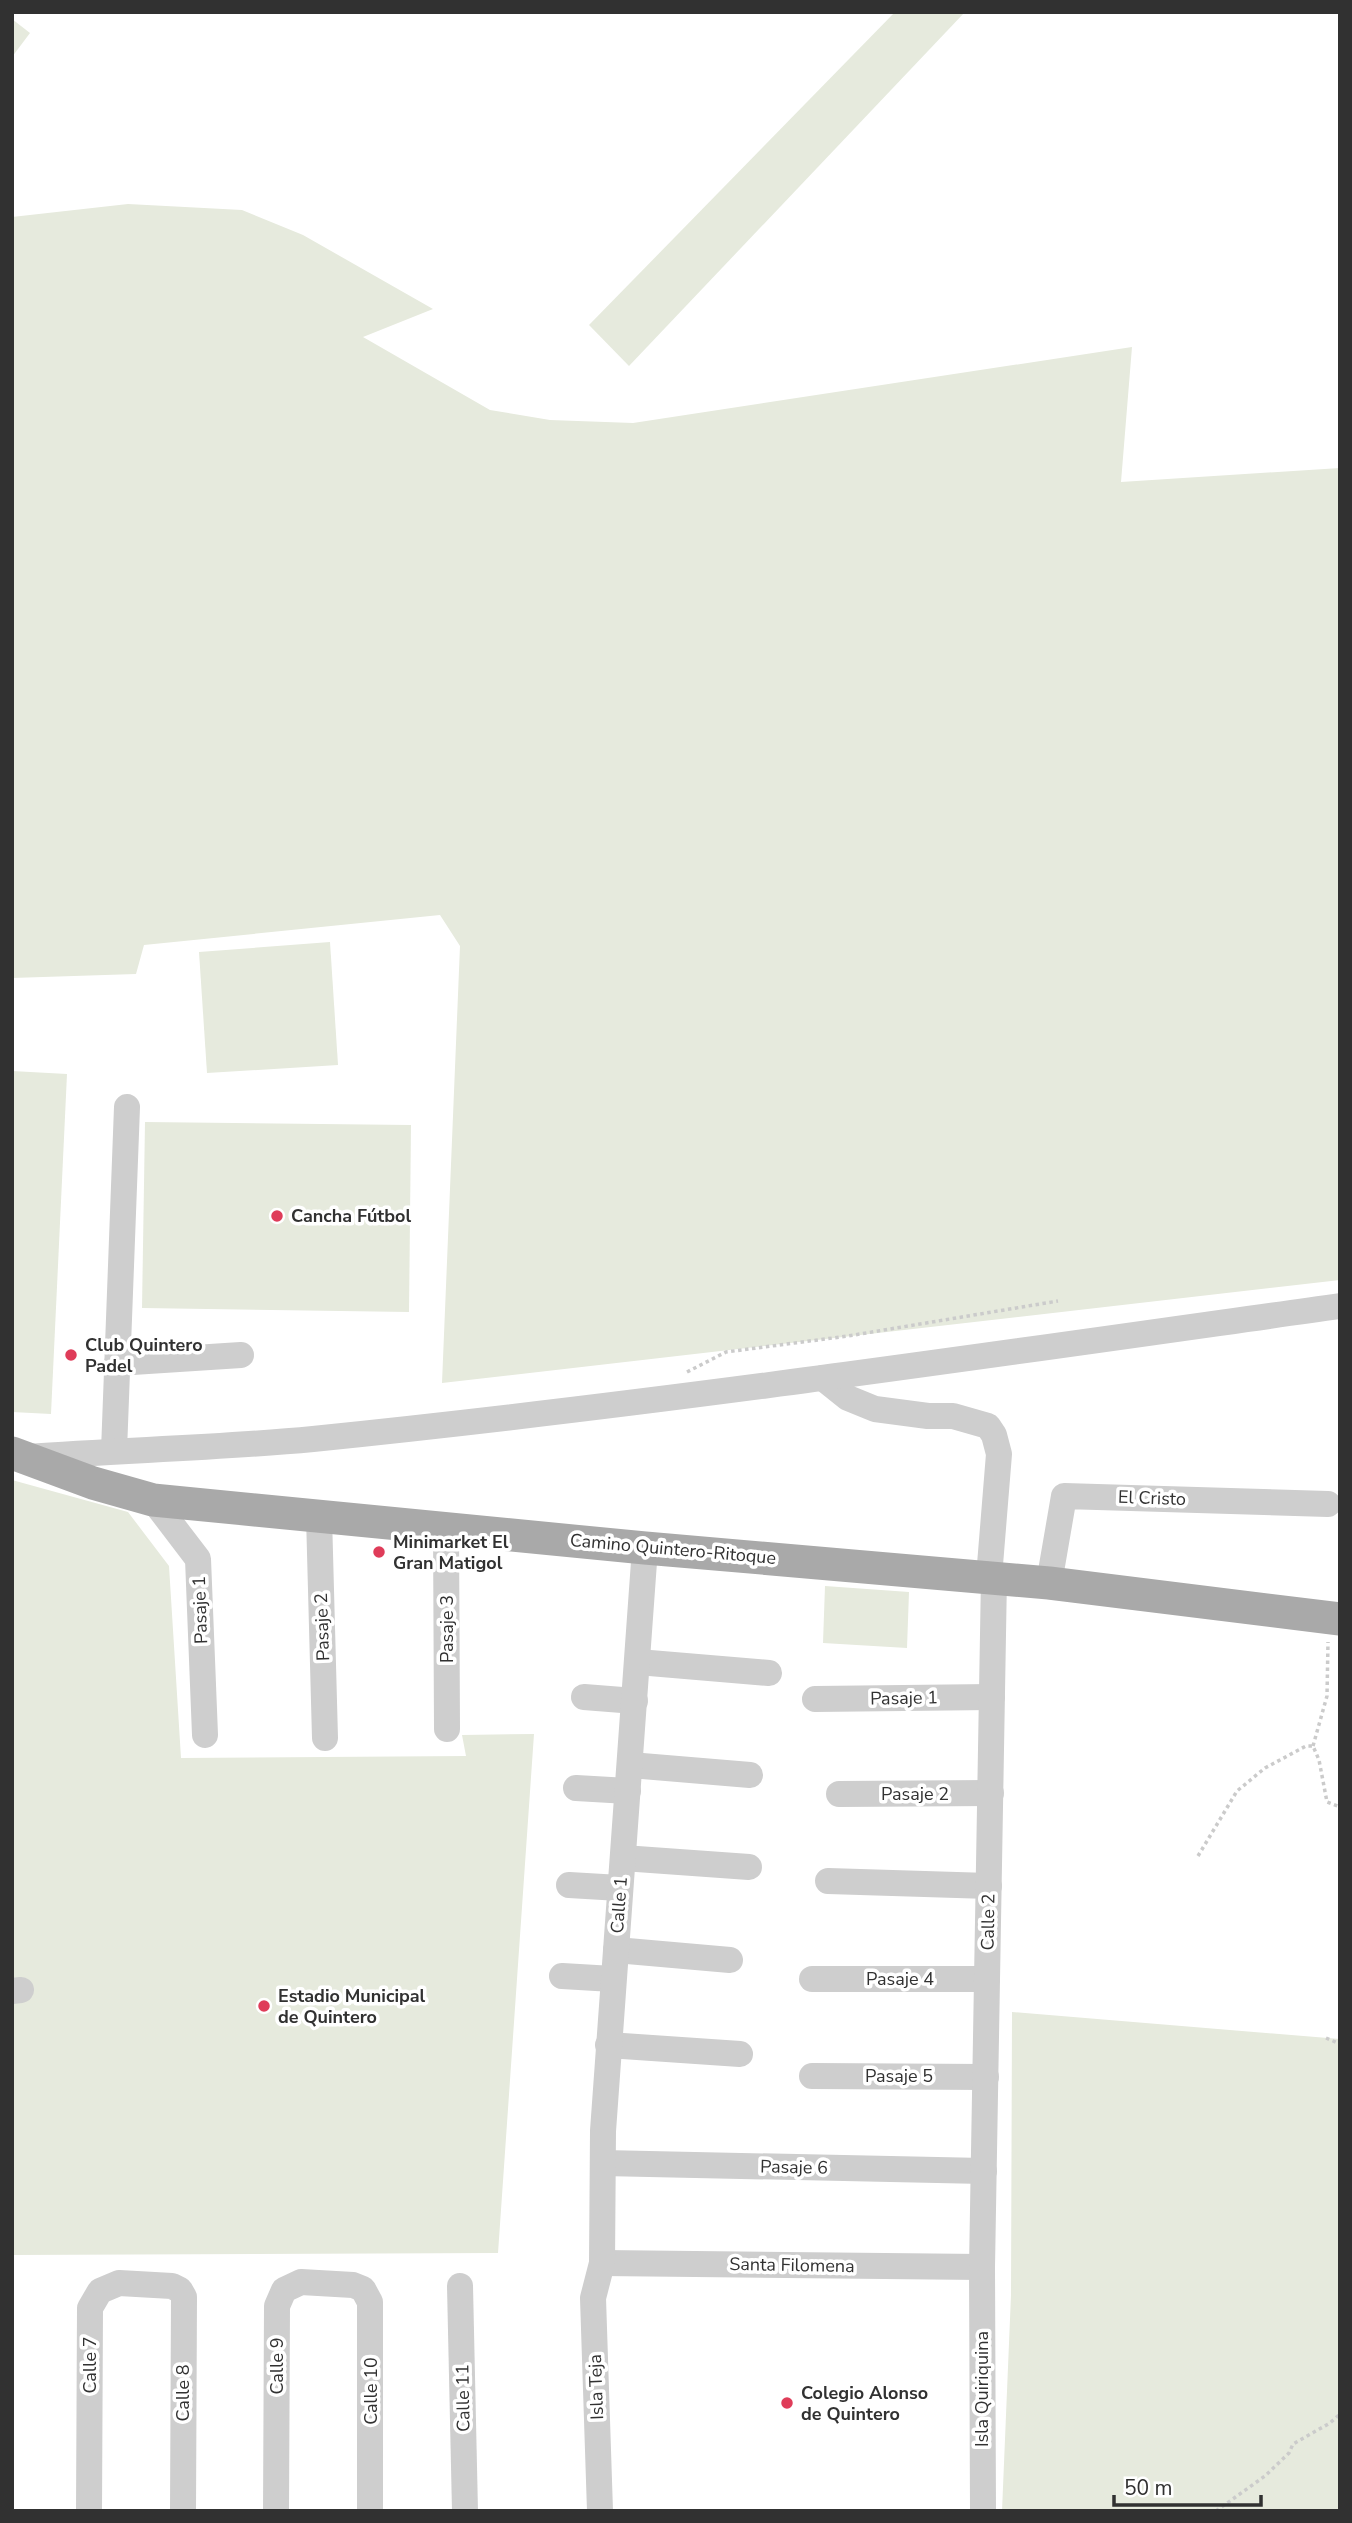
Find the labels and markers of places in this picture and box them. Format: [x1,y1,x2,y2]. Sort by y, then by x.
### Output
place label: Cancha Fútbol [291,1204,411,1228]
marker: Cancha Fútbol [269,1208,285,1224]
place label: Club Quintero Padel [85,1333,203,1378]
marker: Club Quintero Padel [63,1347,79,1363]
place label: Minimarket El Gran Matigol [393,1530,509,1575]
marker: Minimarket El Gran Matigol [371,1544,387,1560]
place label: Estadio Municipal de Quintero [278,1984,426,2029]
marker: Estadio Municipal de Quintero [256,1998,272,2014]
place label: Colegio Alonso de Quintero [801,2381,928,2426]
marker: Colegio Alonso de Quintero [779,2395,795,2411]

